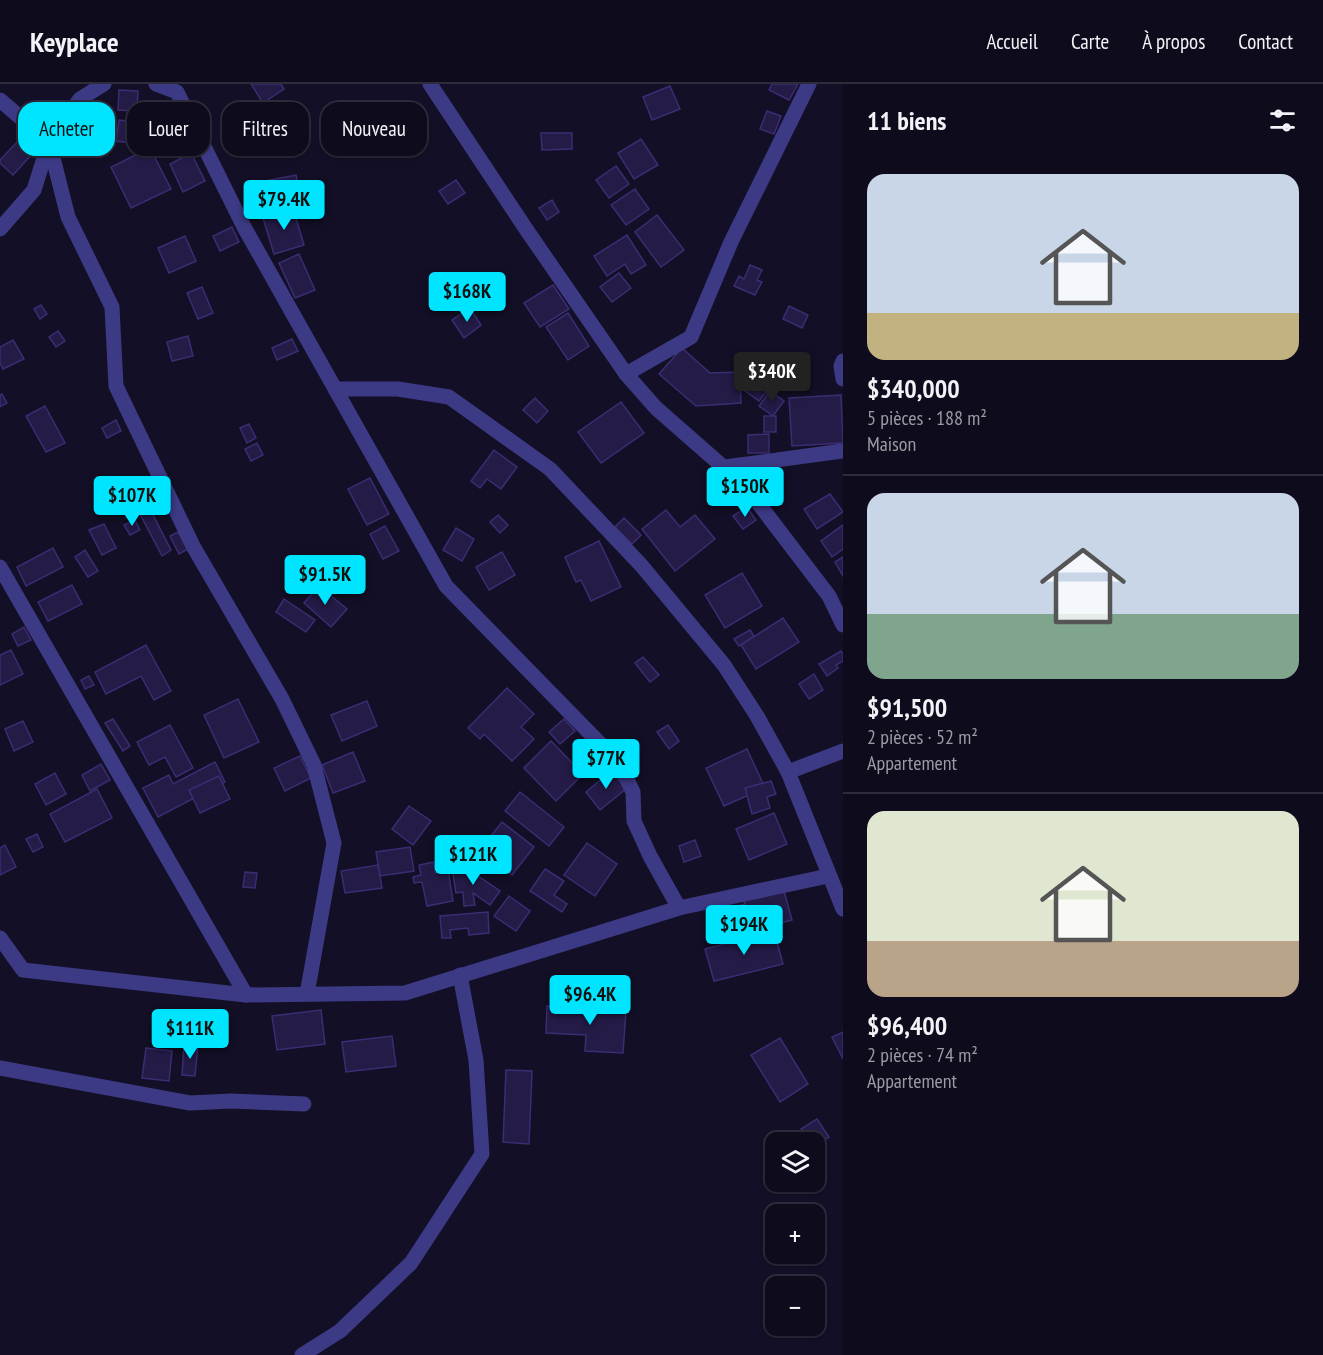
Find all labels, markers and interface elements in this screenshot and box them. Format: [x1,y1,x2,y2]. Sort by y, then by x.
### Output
text: Keyplace [30,23,119,60]
text: Accueil [986,28,1038,55]
text: Carte [1071,28,1109,55]
text: À propos [1142,28,1205,55]
text: Contact [1238,28,1293,55]
chip: Acheter [18,102,115,156]
chip: Louer [127,102,210,156]
chip: Filtres [222,102,309,156]
chip: Nouveau [321,102,427,156]
text: 11 biens [867,104,946,137]
icon: filters [1266,104,1299,137]
pin: $79.4K [235,180,333,231]
text: $79.4K [258,186,310,212]
icon: home [1029,213,1137,321]
pin: $168K [425,272,509,323]
text: $168K [443,278,491,304]
pin: $340K [730,352,814,403]
text: $340K [748,358,796,384]
text: $340,000 [867,372,960,405]
text: 5 pièces · 188 m² [867,405,987,431]
text: Maison [867,431,916,457]
pin: $150K [703,467,787,518]
text: $150K [721,473,769,499]
pin: $107K [90,476,174,527]
text: $107K [108,482,156,508]
icon: home [1029,532,1137,640]
pin: $91.5K [276,555,374,606]
text: $91.5K [299,561,351,587]
text: $91,500 [867,691,947,724]
text: 2 pièces · 52 m² [867,724,978,750]
pin: $77K [570,739,642,790]
text: $77K [586,745,626,771]
text: Appartement [867,750,957,776]
pin: $121K [431,835,515,886]
text: $121K [449,841,497,867]
icon: home [1029,850,1137,958]
pin: $194K [702,905,786,956]
text: $194K [720,911,768,937]
pin: $96.4K [541,975,639,1026]
text: $96.4K [564,981,616,1007]
pin: $111K [148,1009,232,1060]
text: $96,400 [867,1009,947,1042]
text: $111K [166,1015,214,1041]
text: 2 pièces · 74 m² [867,1042,978,1068]
text: Appartement [867,1068,957,1094]
map controls [765,1132,825,1336]
button: layers [765,1132,825,1192]
button: + [765,1204,825,1264]
button: − [765,1276,825,1336]

